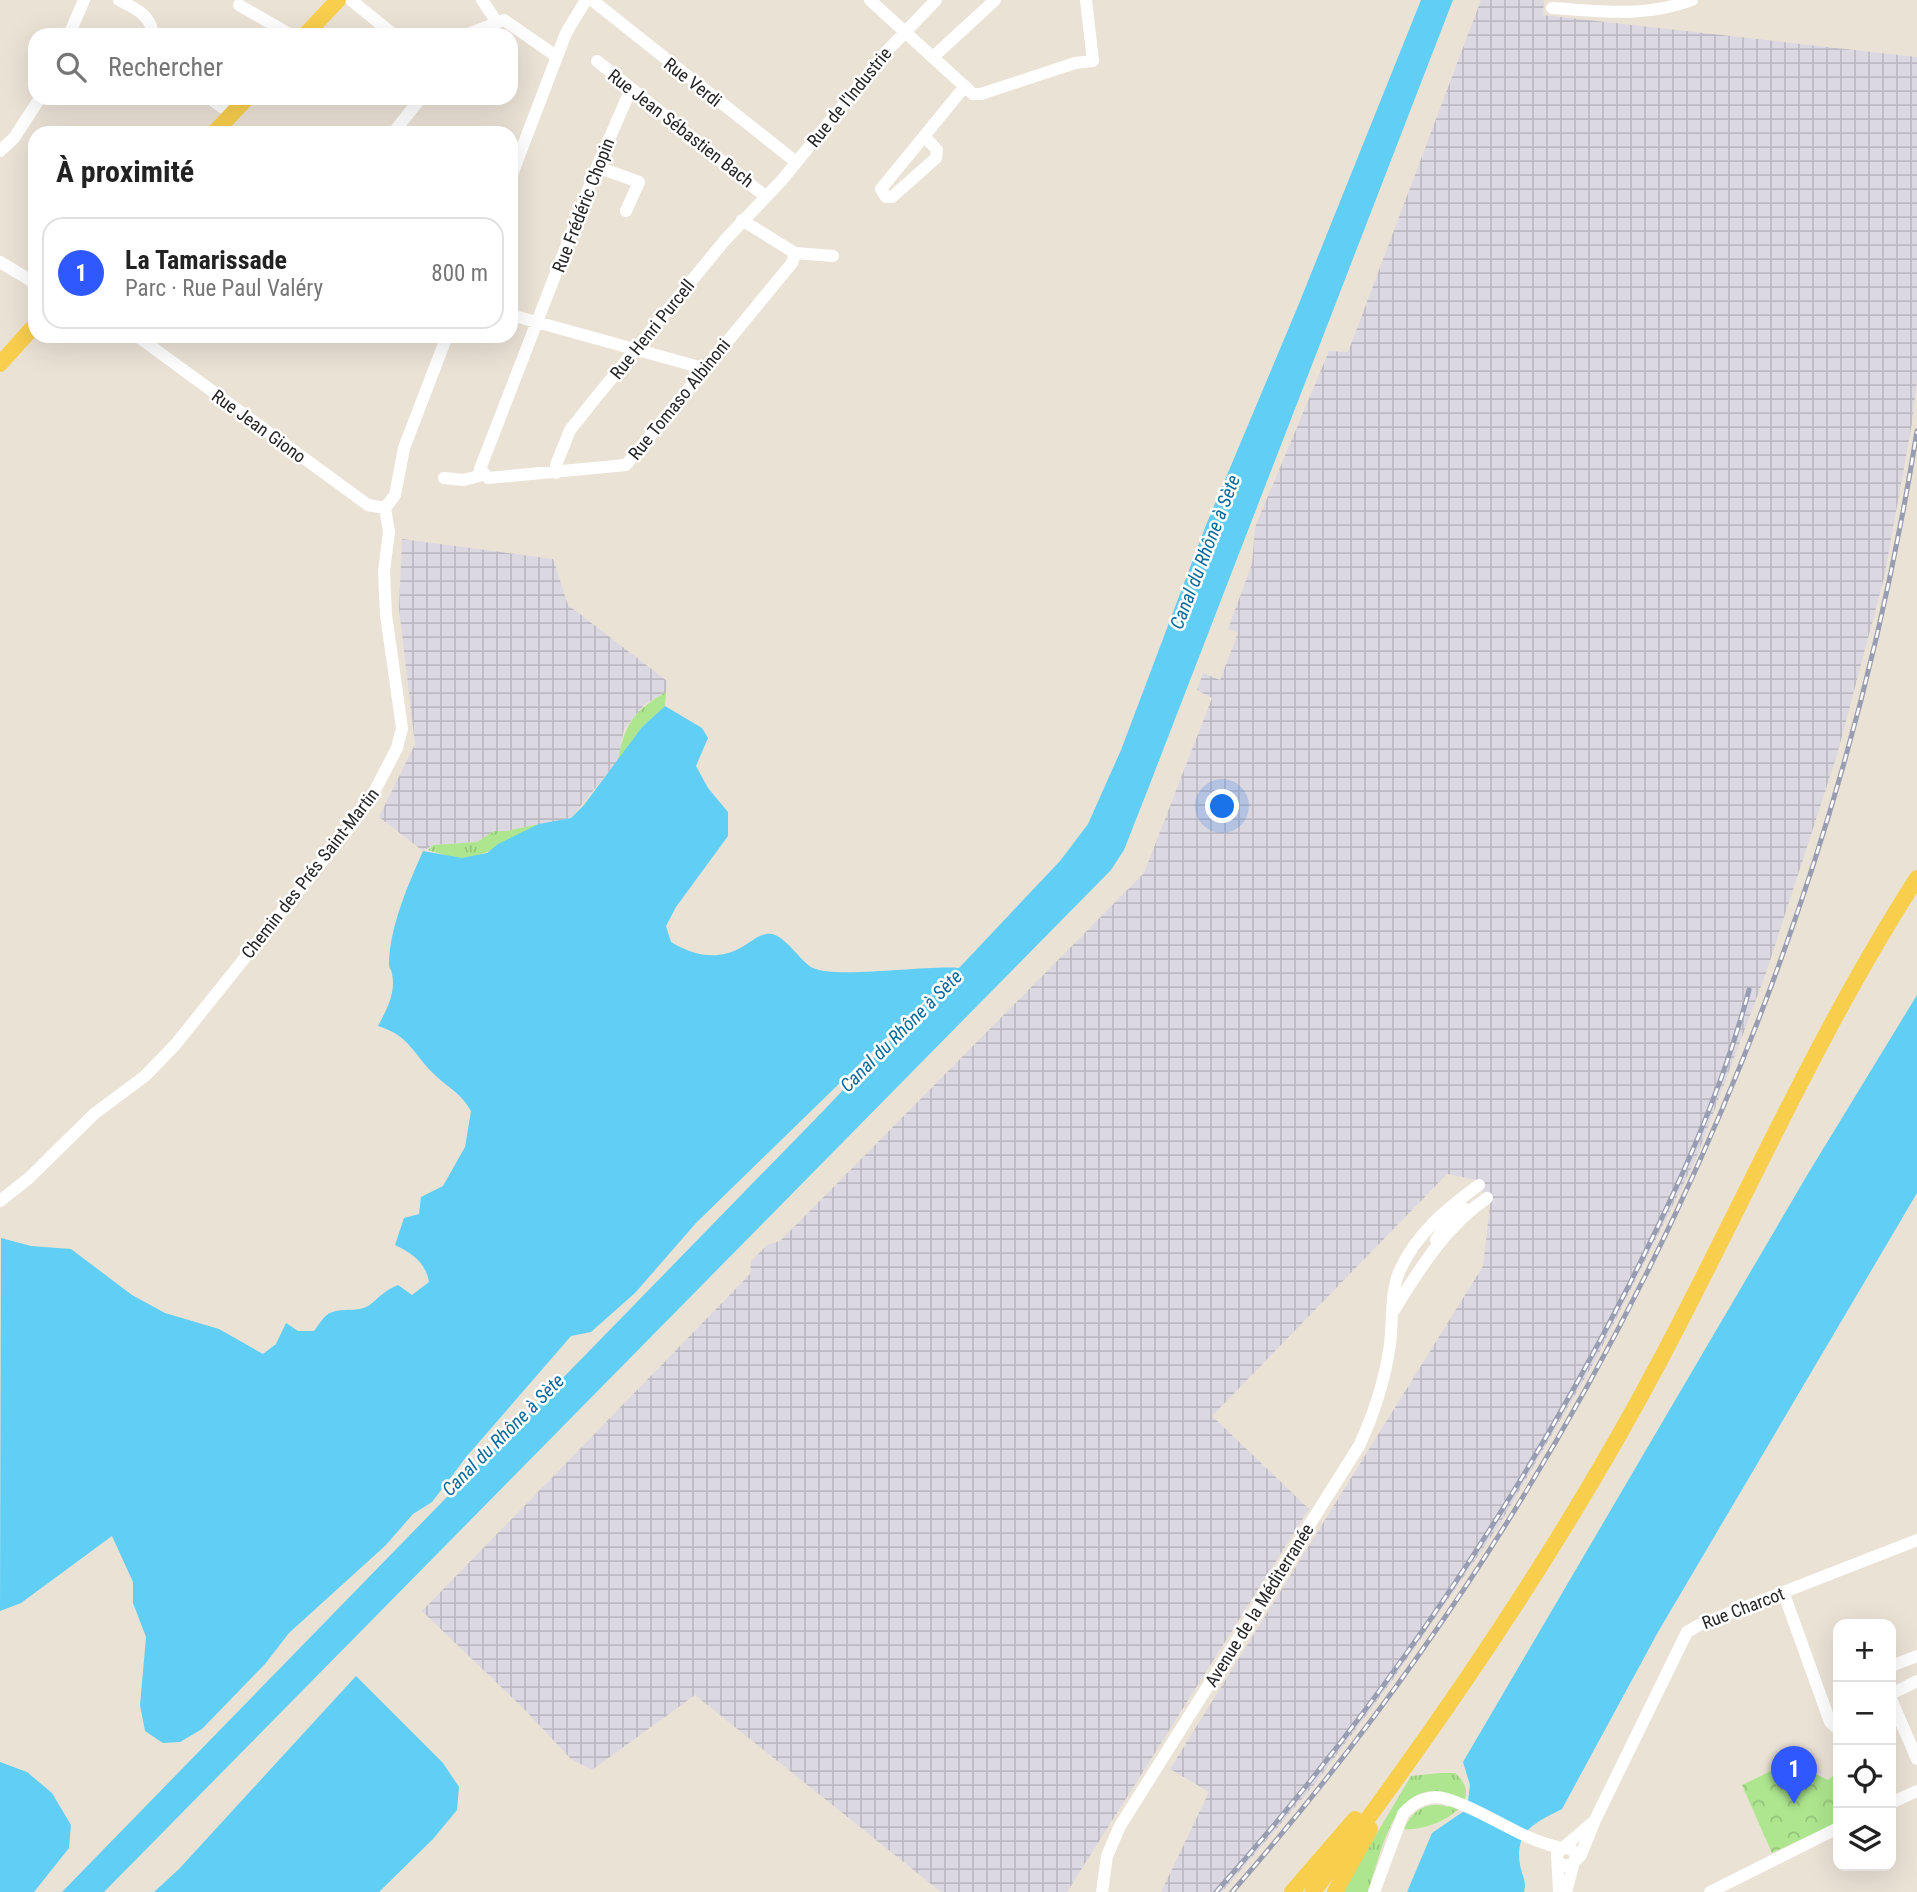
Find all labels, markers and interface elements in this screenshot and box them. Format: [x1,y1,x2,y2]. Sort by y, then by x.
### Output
search box [28,28,518,105]
street label: Rue de l'Industrie [802,43,896,151]
icon: search [52,48,90,86]
text: Rechercher [108,52,223,82]
street label: Rue Verdi [660,53,726,111]
street label: Rue Jean Sébastien Bach [604,65,758,191]
street label: Rue Frédéric Chopin [548,135,618,275]
text: À proximité [56,154,194,189]
text: La Tamarissade [125,245,287,275]
text: 1 [75,260,87,287]
text: 800 m [431,260,488,287]
text: Parc · Rue Paul Valéry [125,275,323,302]
street label: Rue Henri Purcell [605,275,699,383]
street label: Rue Tomaso Albinoni [624,334,734,464]
street label: Rue Jean Giono [208,385,310,467]
water label: Canal du Rhône à Sète [1165,472,1245,632]
street label: Chemin des Prés Saint-Martin [237,784,383,962]
your location [1205,789,1239,823]
water label: Canal du Rhône à Sète [835,965,967,1097]
water label: Canal du Rhône à Sète [437,1369,569,1501]
street label: Avenue de la Méditerranée [1200,1520,1318,1690]
street label: Rue Charcot [1699,1583,1787,1633]
map controls [1833,1619,1896,1871]
button: + [1833,1619,1896,1682]
button: − [1833,1682,1896,1745]
button: locate [1833,1745,1896,1808]
pin: 1 [1771,1746,1817,1804]
button: layers [1833,1808,1896,1871]

